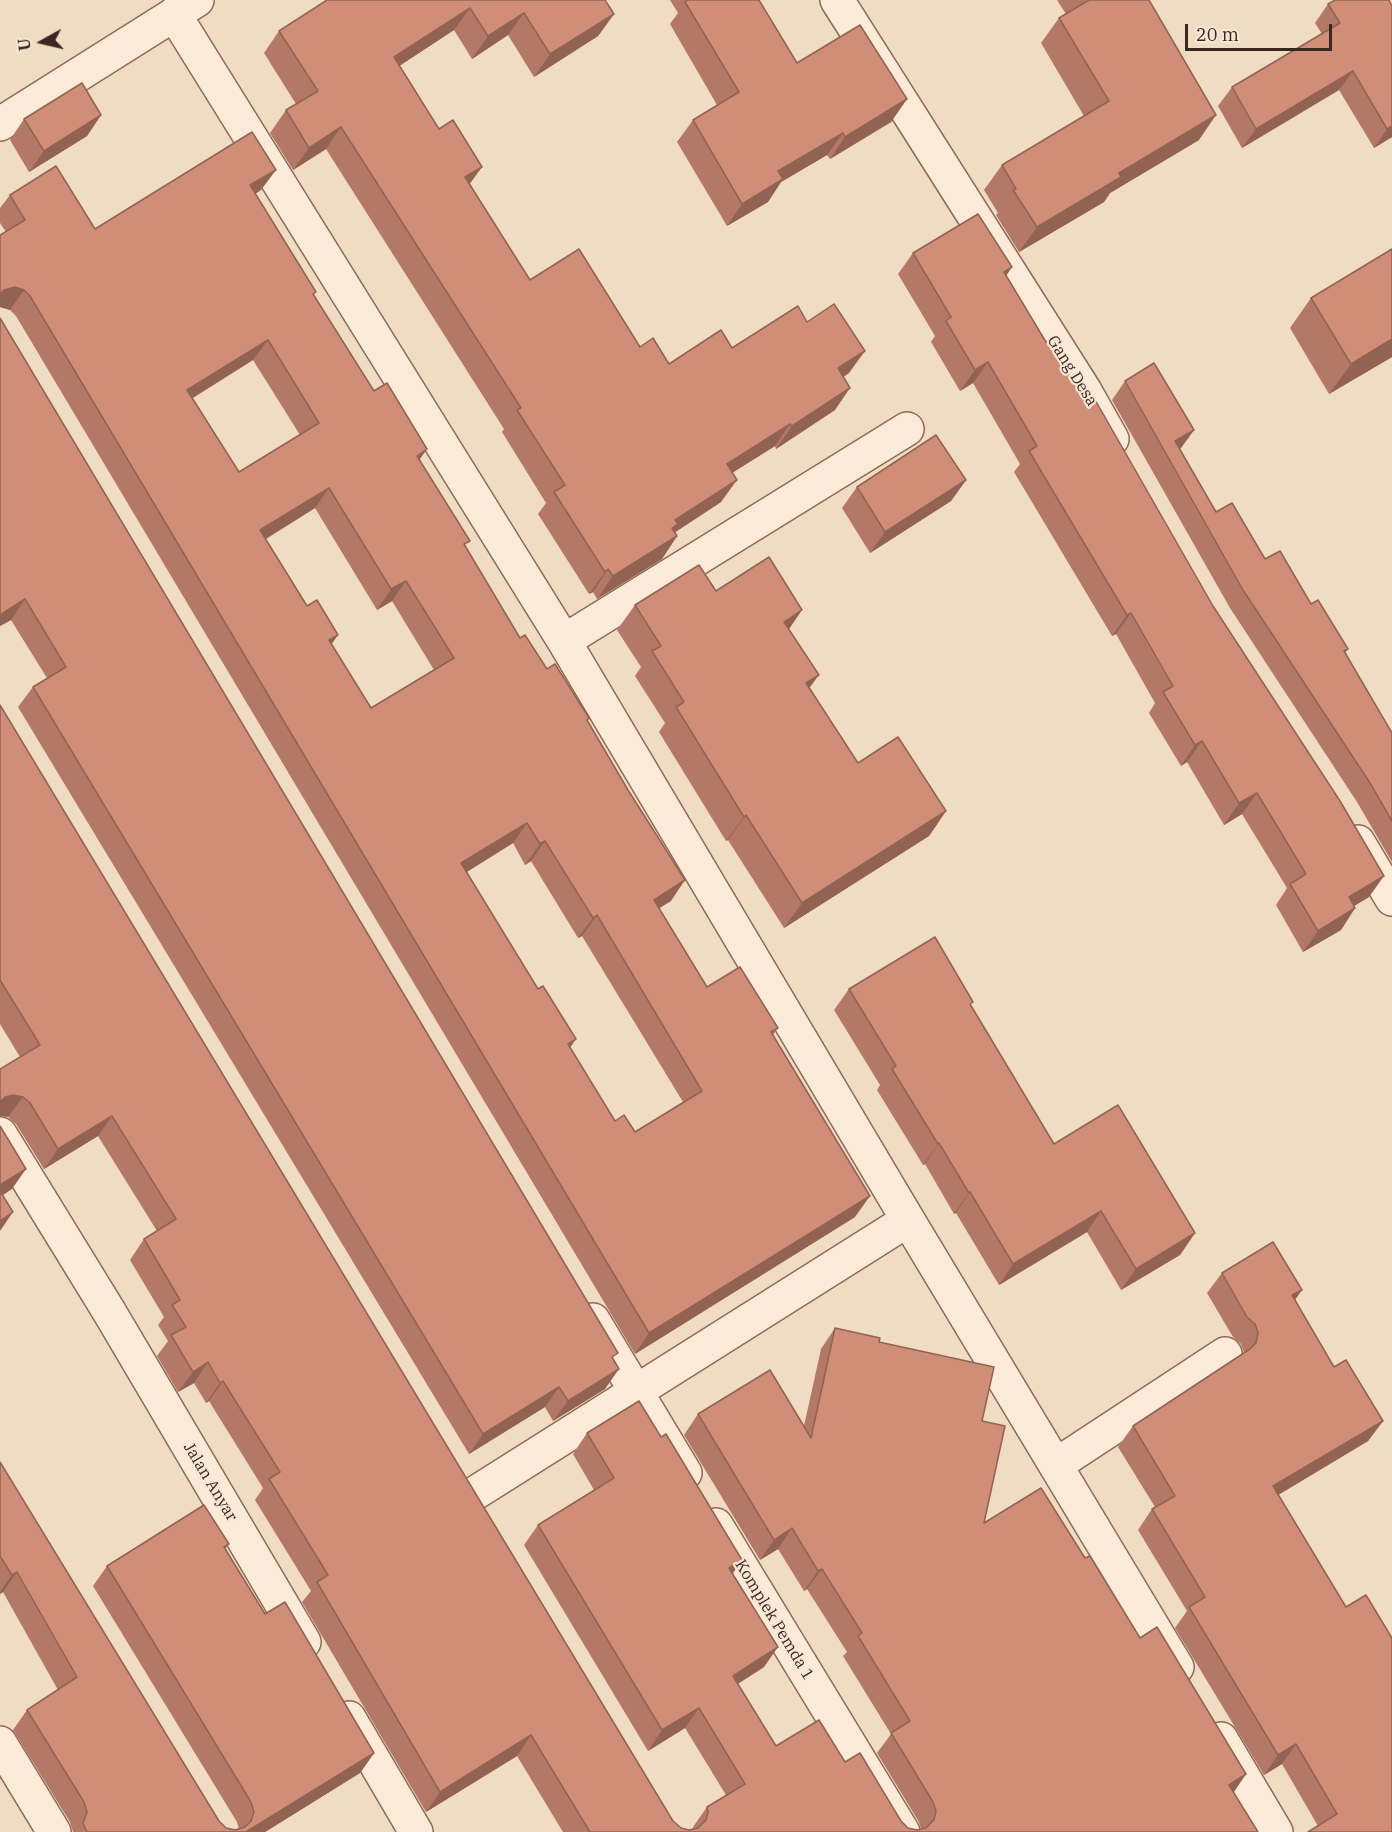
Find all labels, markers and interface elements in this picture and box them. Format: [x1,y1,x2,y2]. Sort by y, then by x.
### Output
north arrow [12,12,72,72]
scale bar [1188,12,1335,50]
text: 20 m [1196,23,1239,46]
text: U [13,37,35,52]
street label: Gang Desa [1043,332,1101,410]
street label: Jalan Anyar [179,1439,241,1525]
street label: Komplek Pemda 1 [731,1556,817,1684]

